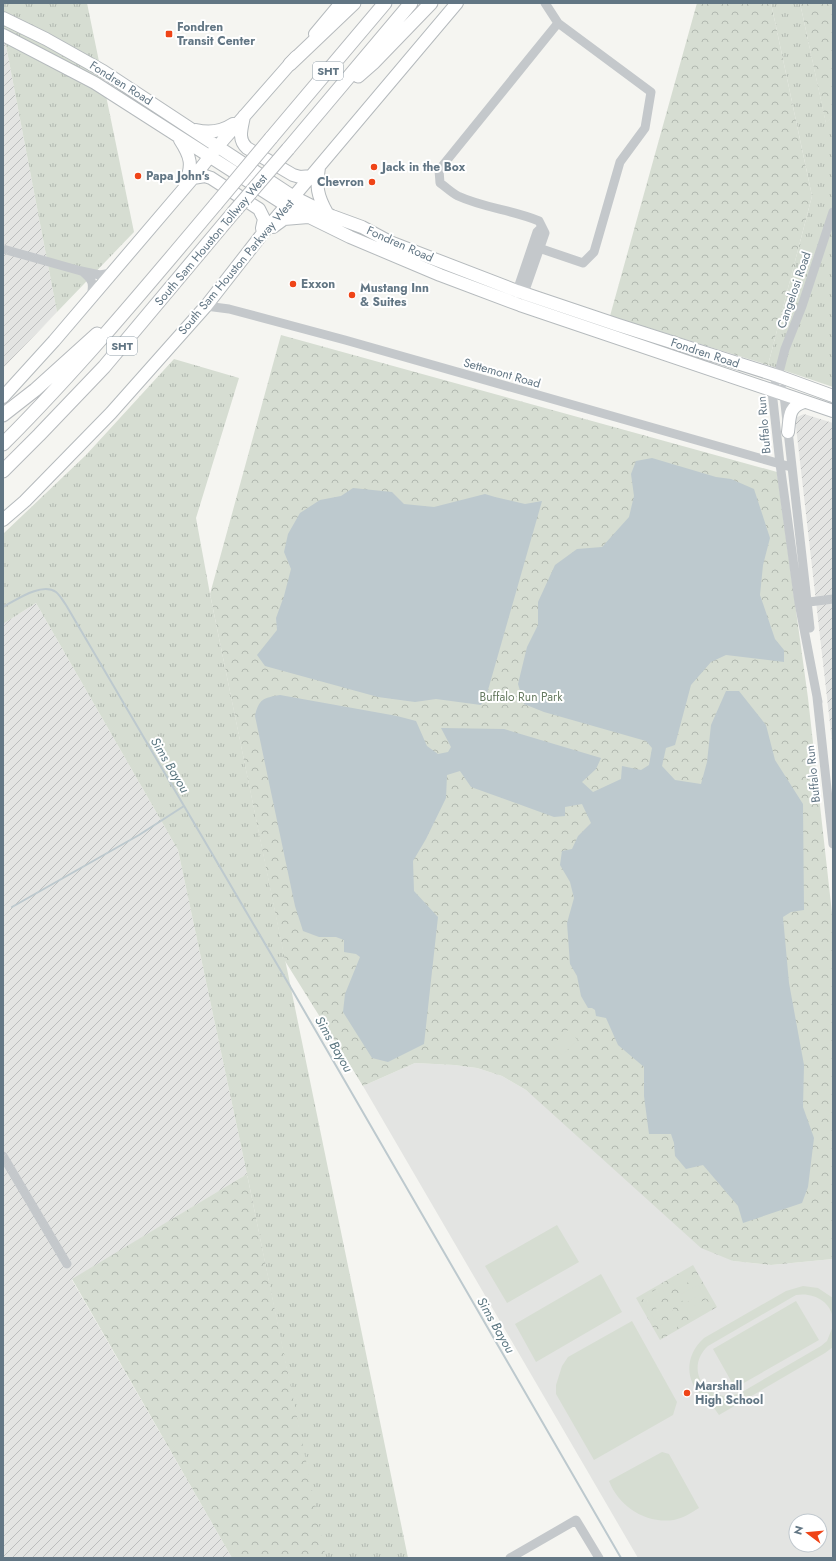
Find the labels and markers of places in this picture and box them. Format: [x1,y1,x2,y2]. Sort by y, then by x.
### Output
place label: Fondren Transit Center [177,18,255,50]
marker: Fondren Transit Center [164,29,174,39]
place label: Jack in the Box [380,158,466,176]
marker: Jack in the Box [369,162,379,172]
place label: Papa John's [146,167,210,185]
marker: Papa John's [133,171,143,181]
place label: Chevron [317,173,364,191]
marker: Chevron [367,177,377,187]
place label: Exxon [301,275,335,293]
marker: Exxon [288,279,298,289]
place label: Mustang Inn & Suites [360,279,429,311]
marker: Mustang Inn & Suites [347,290,357,300]
place label: Marshall High School [695,1377,763,1409]
marker: Marshall High School [682,1388,692,1398]

